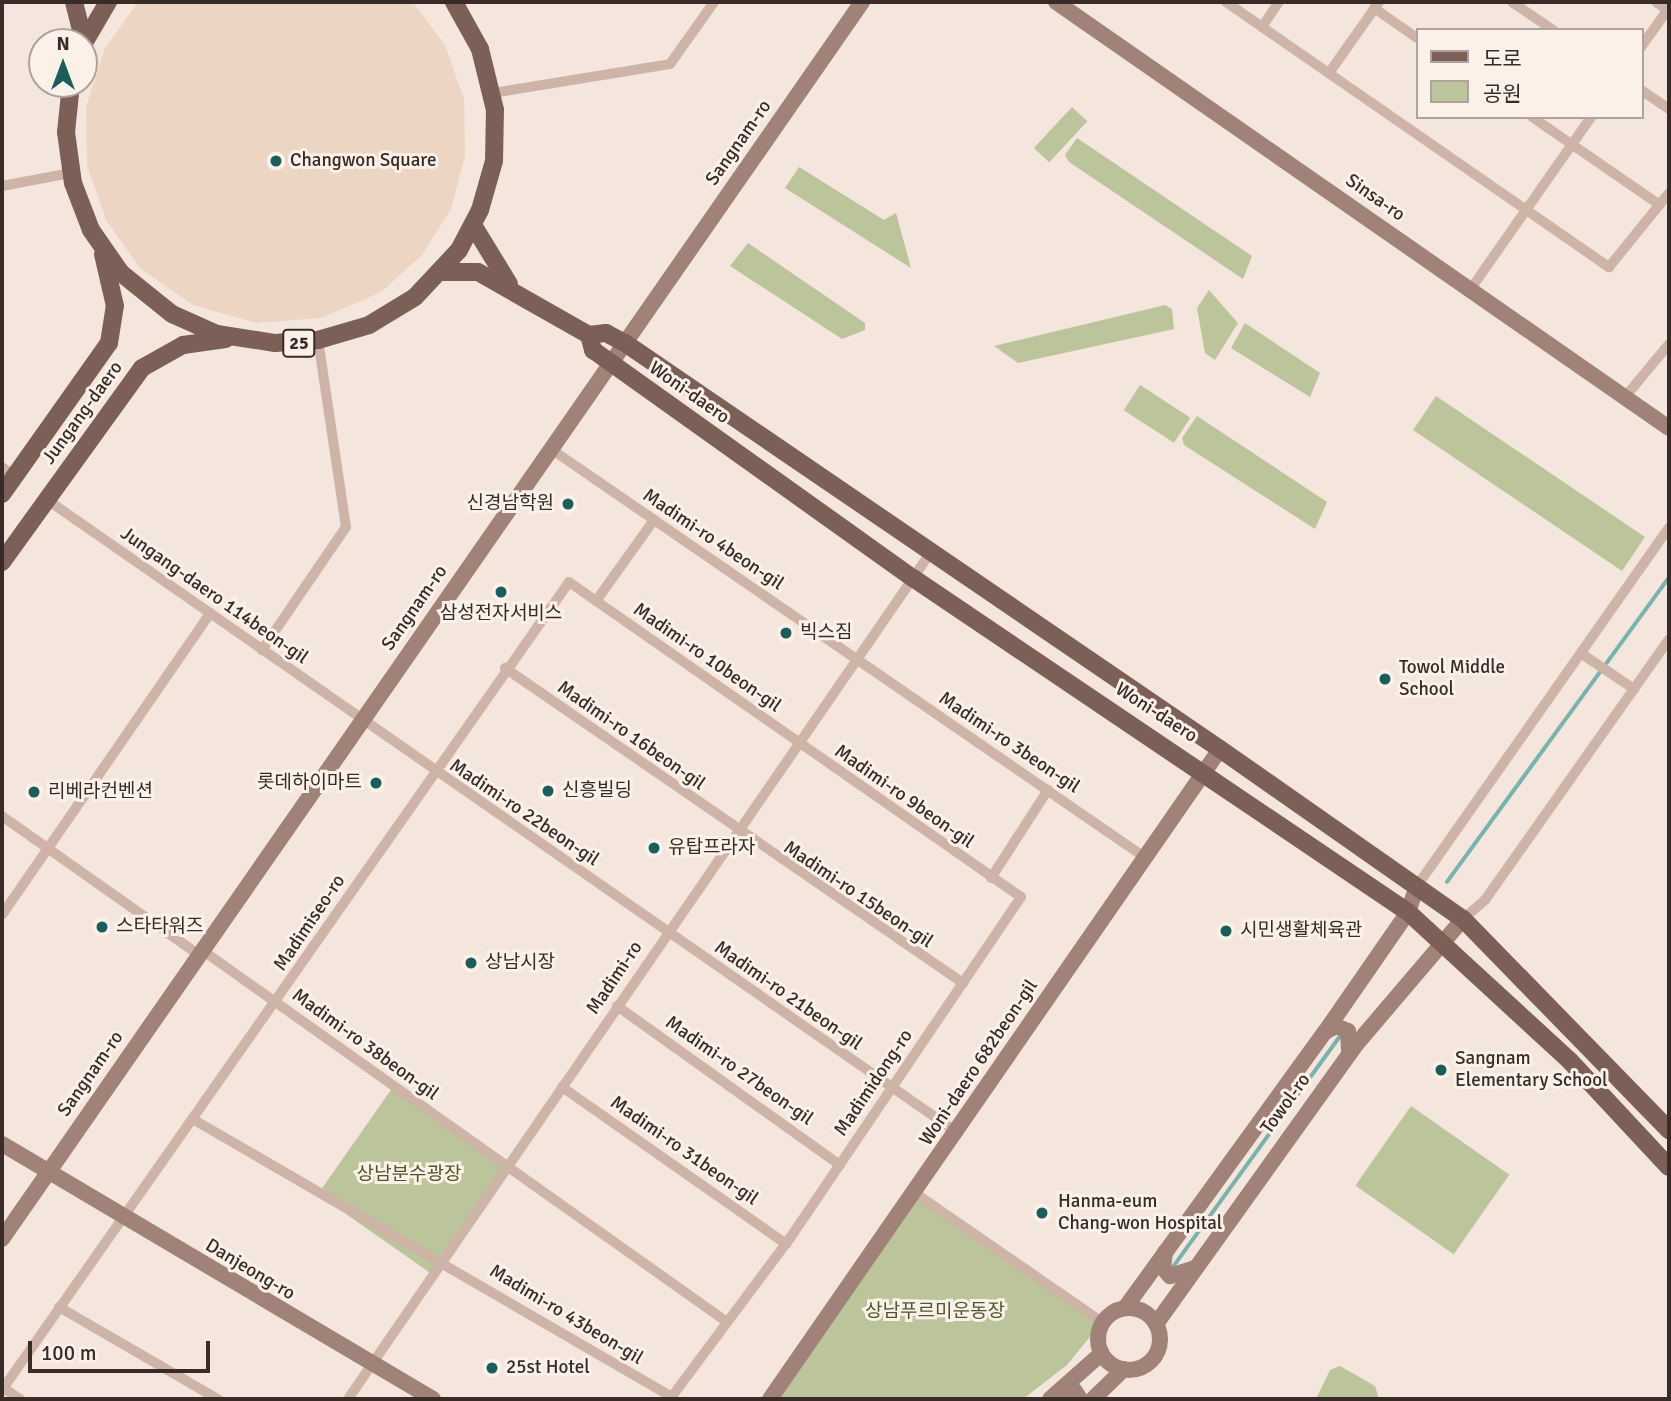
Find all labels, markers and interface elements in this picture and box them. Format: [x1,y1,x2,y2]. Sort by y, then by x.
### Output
north arrow [28,28,98,98]
legend [1416,28,1643,119]
text: N [56,32,70,56]
text: 도로 [1483,46,1522,72]
text: 공원 [1483,81,1522,107]
street label: Sangnam-ro [701,96,777,190]
place label: Changwon Square [290,150,437,172]
marker: Changwon Square [268,153,284,169]
street label: Sinsa-ro [1341,169,1409,227]
road number: 25 [282,328,316,358]
street label: Jungang-daero [38,357,128,469]
street label: Woni-daero [644,357,734,429]
street label: Madimi-ro 4beon-gil [638,484,788,596]
place label: 신경남학원 [467,493,554,515]
marker: 신경남학원 [560,496,576,512]
street label: Jungang-daero 114beon-gil [116,523,312,669]
street label: Sangnam-ro [377,561,453,655]
marker: 삼성전자서비스 [493,584,509,600]
street label: Madimi-ro 10beon-gil [629,598,785,718]
place label: 삼성전자서비스 [440,603,562,625]
place label: 빅스짐 [800,622,852,644]
marker: 빅스짐 [778,625,794,641]
place label: Towol Middle School [1399,657,1505,701]
marker: Towol Middle School [1377,671,1393,687]
street label: Madimi-ro 16beon-gil [553,676,709,796]
street label: Woni-daero [1111,678,1201,748]
street label: Madimi-ro 3beon-gil [934,687,1084,799]
street label: Madimi-ro 9beon-gil [830,740,978,854]
street label: Madimi-ro 22beon-gil [445,755,603,871]
place label: 롯데하이마트 [257,772,362,794]
marker: 롯데하이마트 [368,775,384,791]
place label: 신흥빌딩 [562,780,632,802]
place label: 리베라컨벤션 [48,781,153,803]
marker: 신흥빌딩 [540,783,556,799]
marker: 리베라컨벤션 [26,784,42,800]
place label: 유탑프라자 [668,837,755,859]
street label: Madimi-ro 15beon-gil [779,837,937,953]
marker: 유탑프라자 [646,840,662,856]
street label: Madimiseo-ro [269,871,351,975]
place label: 스타타워즈 [116,916,203,938]
marker: 스타타워즈 [94,919,110,935]
place label: 시민생활체육관 [1240,920,1362,942]
marker: 시민생활체육관 [1218,923,1234,939]
street label: Madimi-ro 21beon-gil [710,936,866,1056]
street label: Madimi-ro [582,937,648,1019]
place label: 상남시장 [485,952,555,974]
marker: 상남시장 [463,955,479,971]
street label: Woni-daero 682beon-gil [915,976,1043,1150]
street label: Madimi-ro 38beon-gil [287,984,443,1106]
street label: Madimi-ro 27beon-gil [661,1011,817,1131]
street label: Madimidong-ro [830,1025,918,1141]
street label: Sangnam-ro [53,1027,129,1121]
place label: Sangnam Elementary School [1455,1048,1608,1092]
marker: Sangnam Elementary School [1433,1062,1449,1078]
street label: Towol-ro [1256,1069,1316,1139]
street label: Madimi-ro 31beon-gil [606,1091,762,1211]
park label: 상남분수광장 [357,1164,461,1186]
place label: Hanma-eum Chang-won Hospital [1058,1191,1222,1235]
marker: Hanma-eum Chang-won Hospital [1032,1203,1052,1223]
street label: Danjeong-ro [201,1234,299,1306]
street label: Madimi-ro 43beon-gil [485,1260,647,1370]
park label: 상남푸르미운동장 [865,1301,1005,1323]
scale bar [32,1328,214,1372]
text: 100 m [41,1340,96,1366]
place label: 25st Hotel [506,1357,590,1379]
marker: 25st Hotel [484,1360,500,1376]

